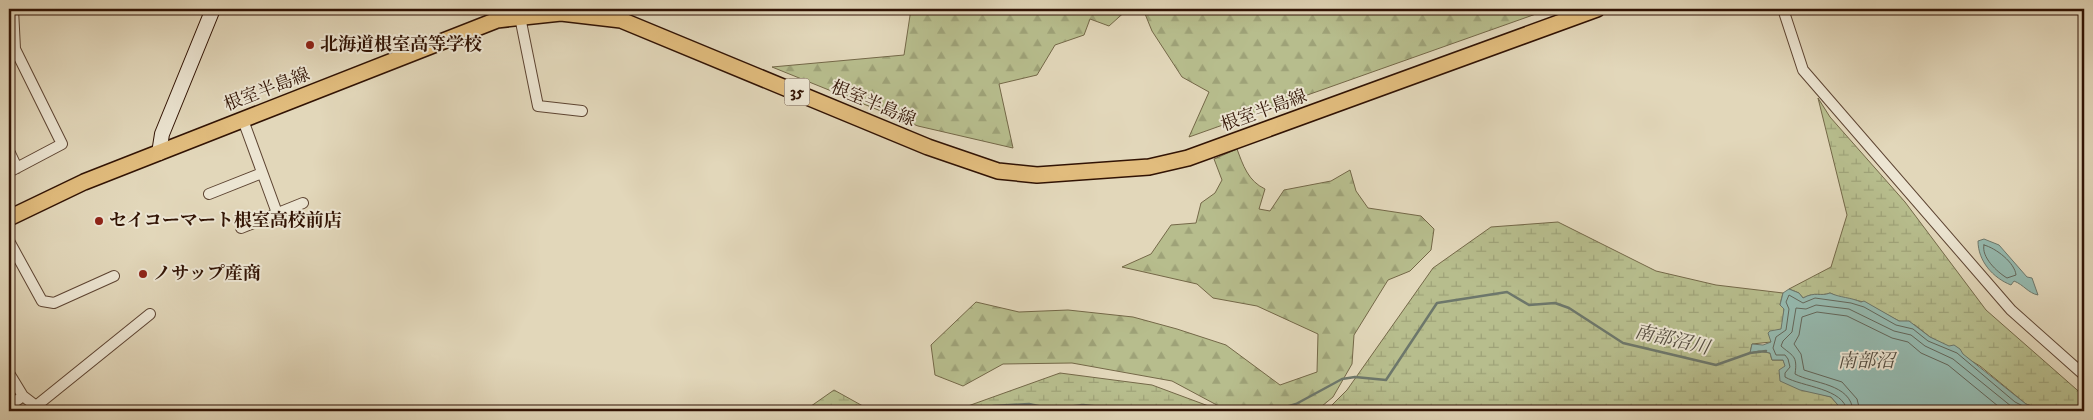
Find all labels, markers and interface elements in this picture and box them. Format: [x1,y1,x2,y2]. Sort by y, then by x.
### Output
place label: 北海道根室高等学校 [320,34,482,56]
marker: 北海道根室高等学校 [304,39,316,51]
street label: 根室半島線 [221,64,313,116]
street label: 根室半島線 [827,76,919,132]
road number: 35 [784,78,810,105]
street label: 根室半島線 [1218,85,1310,137]
place label: セイコーマート根室高校前店 [109,210,342,232]
marker: セイコーマート根室高校前店 [93,215,105,227]
place label: ノサップ産商 [153,263,261,285]
marker: ノサップ産商 [137,268,149,280]
water label: 南部沼川 [1632,320,1714,360]
water label: 南部沼 [1837,350,1897,373]

